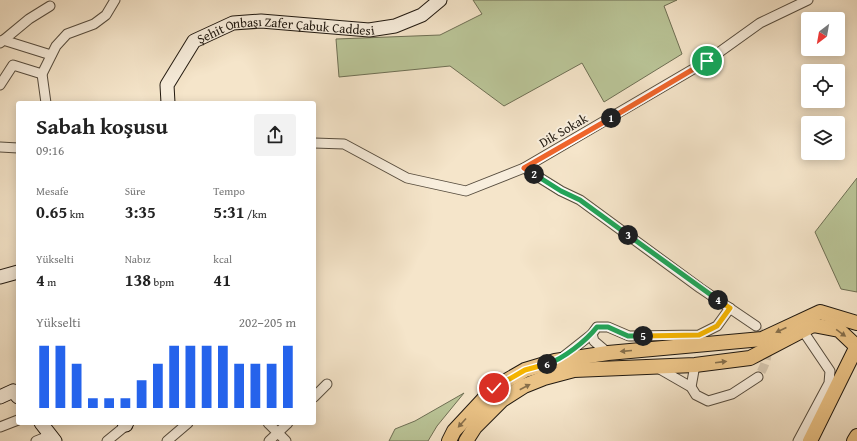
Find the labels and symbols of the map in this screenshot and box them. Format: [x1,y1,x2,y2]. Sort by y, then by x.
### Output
street label: Şehit Onbaşı Zafer Çabuk Caddesi [194,12,376,48]
north arrow [801,12,845,56]
pin [690,44,724,78]
pin: 1 [601,108,621,128]
street label: Dik Sokak [535,109,591,152]
pin: 2 [524,164,544,184]
pin: 3 [618,225,638,245]
pin: 4 [708,290,728,310]
pin: 5 [633,326,653,346]
one-way arrow [776,327,787,333]
one-way arrow [835,329,846,337]
one-way arrow [620,348,632,355]
pin: 6 [537,354,557,374]
one-way arrow [715,359,727,365]
pin [477,371,511,405]
one-way arrow [519,383,530,390]
one-way arrow [457,417,466,428]

